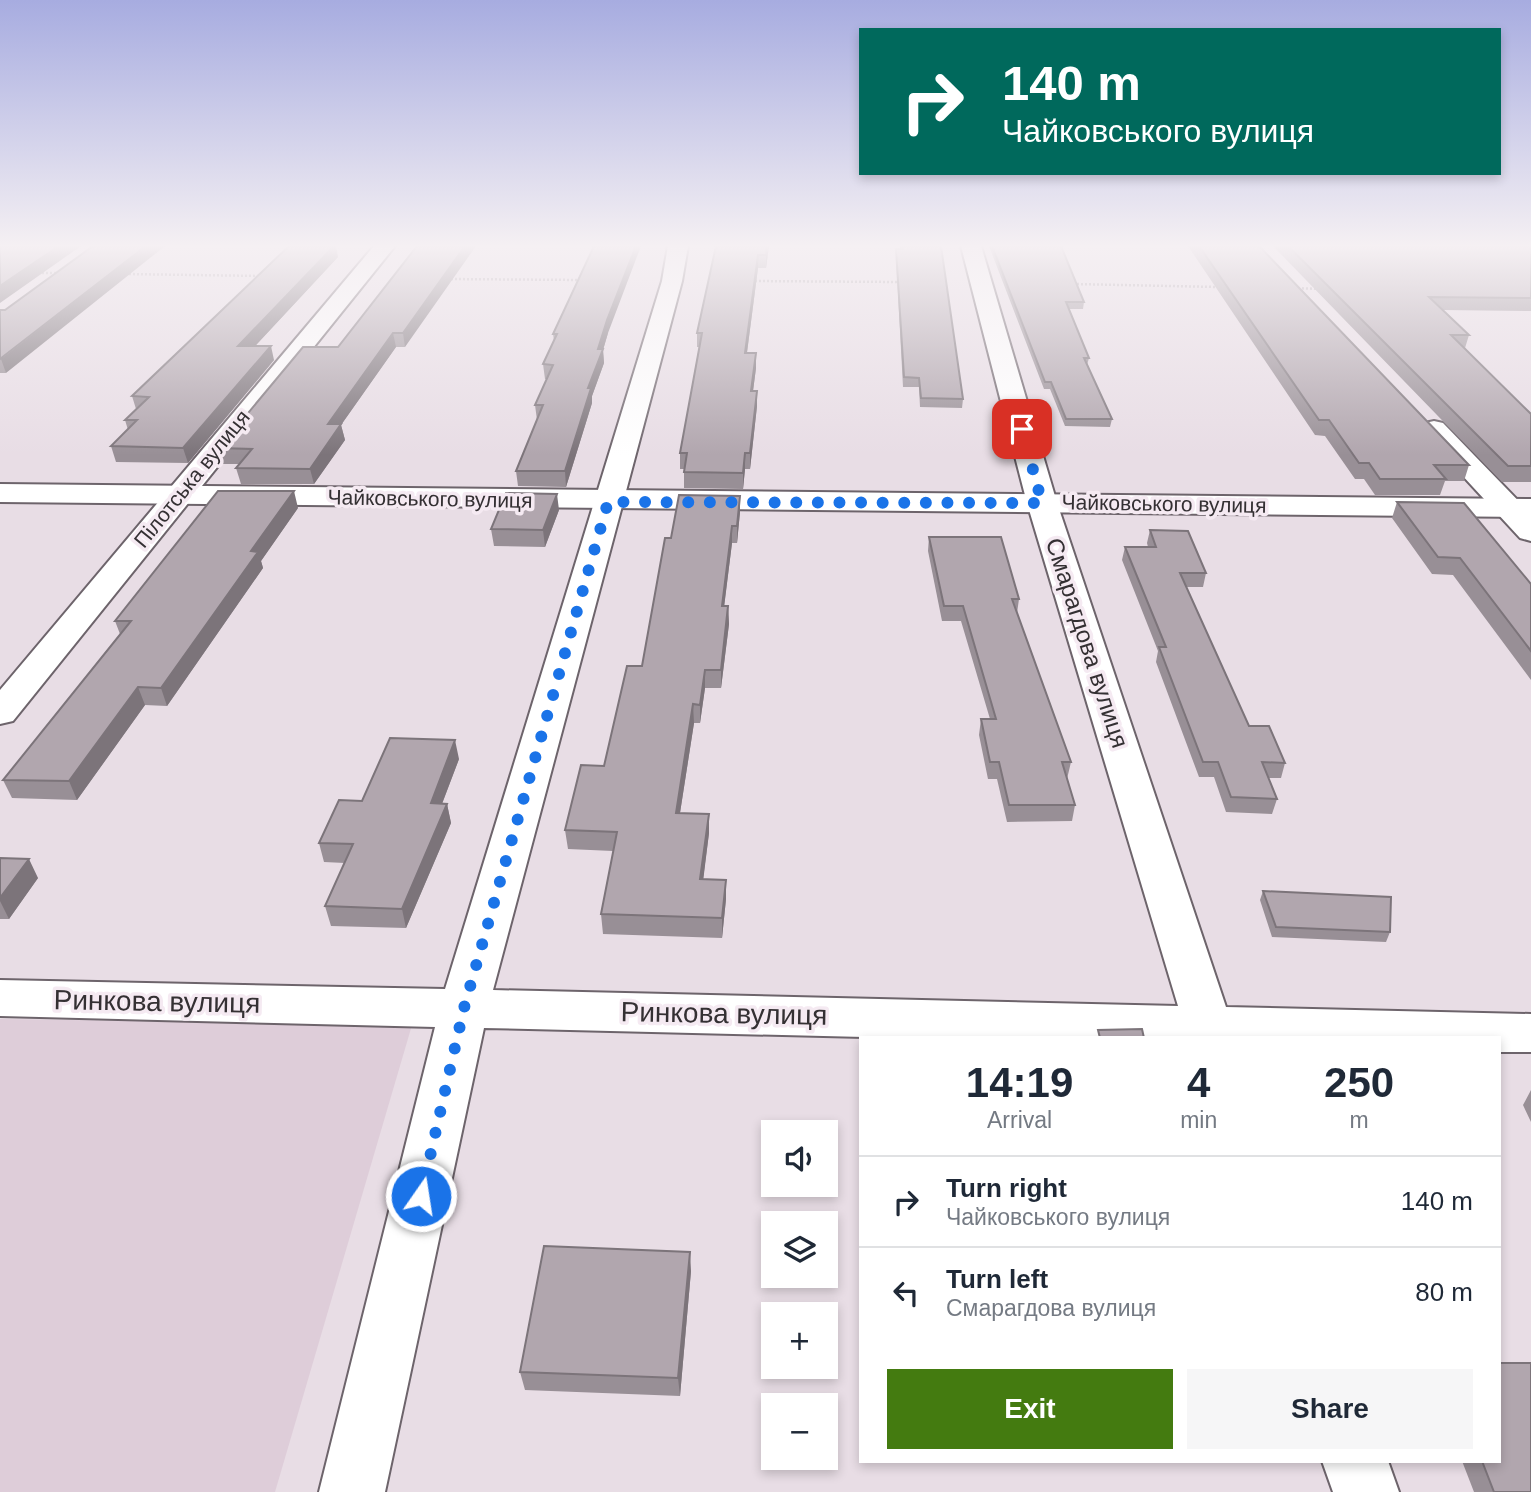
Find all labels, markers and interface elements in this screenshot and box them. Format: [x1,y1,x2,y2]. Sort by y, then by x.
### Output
icon: right [887,56,978,147]
text: 140 m [1002,56,1141,110]
text: Чайковського вулиця [1002,113,1314,149]
pin [992,399,1052,459]
street label: Пілотська вулиця [129,406,254,552]
icon: arrive [1003,410,1041,448]
street label: Чайковського вулиця [327,485,533,512]
street label: Чайковського вулиця [1061,490,1267,517]
street label: Смарагдова вулиця [1041,534,1134,751]
street label: Ринкова вулиця [53,984,261,1019]
street label: Ринкова вулиця [620,996,828,1031]
text: 14:19 [966,1059,1073,1106]
text: 4 [1187,1059,1210,1106]
text: 250 [1324,1059,1394,1106]
text: Arrival [987,1107,1052,1133]
text: min [1180,1107,1217,1133]
text: m [1350,1107,1369,1133]
map controls [761,1120,838,1470]
button: sound [761,1120,838,1197]
position arrow [384,1159,458,1233]
text: Turn right [946,1173,1067,1203]
icon: right [887,1183,925,1221]
text: 140 m [1401,1186,1473,1216]
text: Чайковського вулиця [946,1204,1170,1230]
button: layers [761,1211,838,1288]
text: Turn left [946,1264,1048,1294]
icon: left [887,1274,925,1312]
text: 80 m [1415,1277,1473,1307]
text: Смарагдова вулиця [946,1295,1156,1321]
button: + [761,1302,838,1379]
button: Exit [887,1369,1173,1449]
button: Share [1187,1369,1473,1449]
button: − [761,1393,838,1470]

